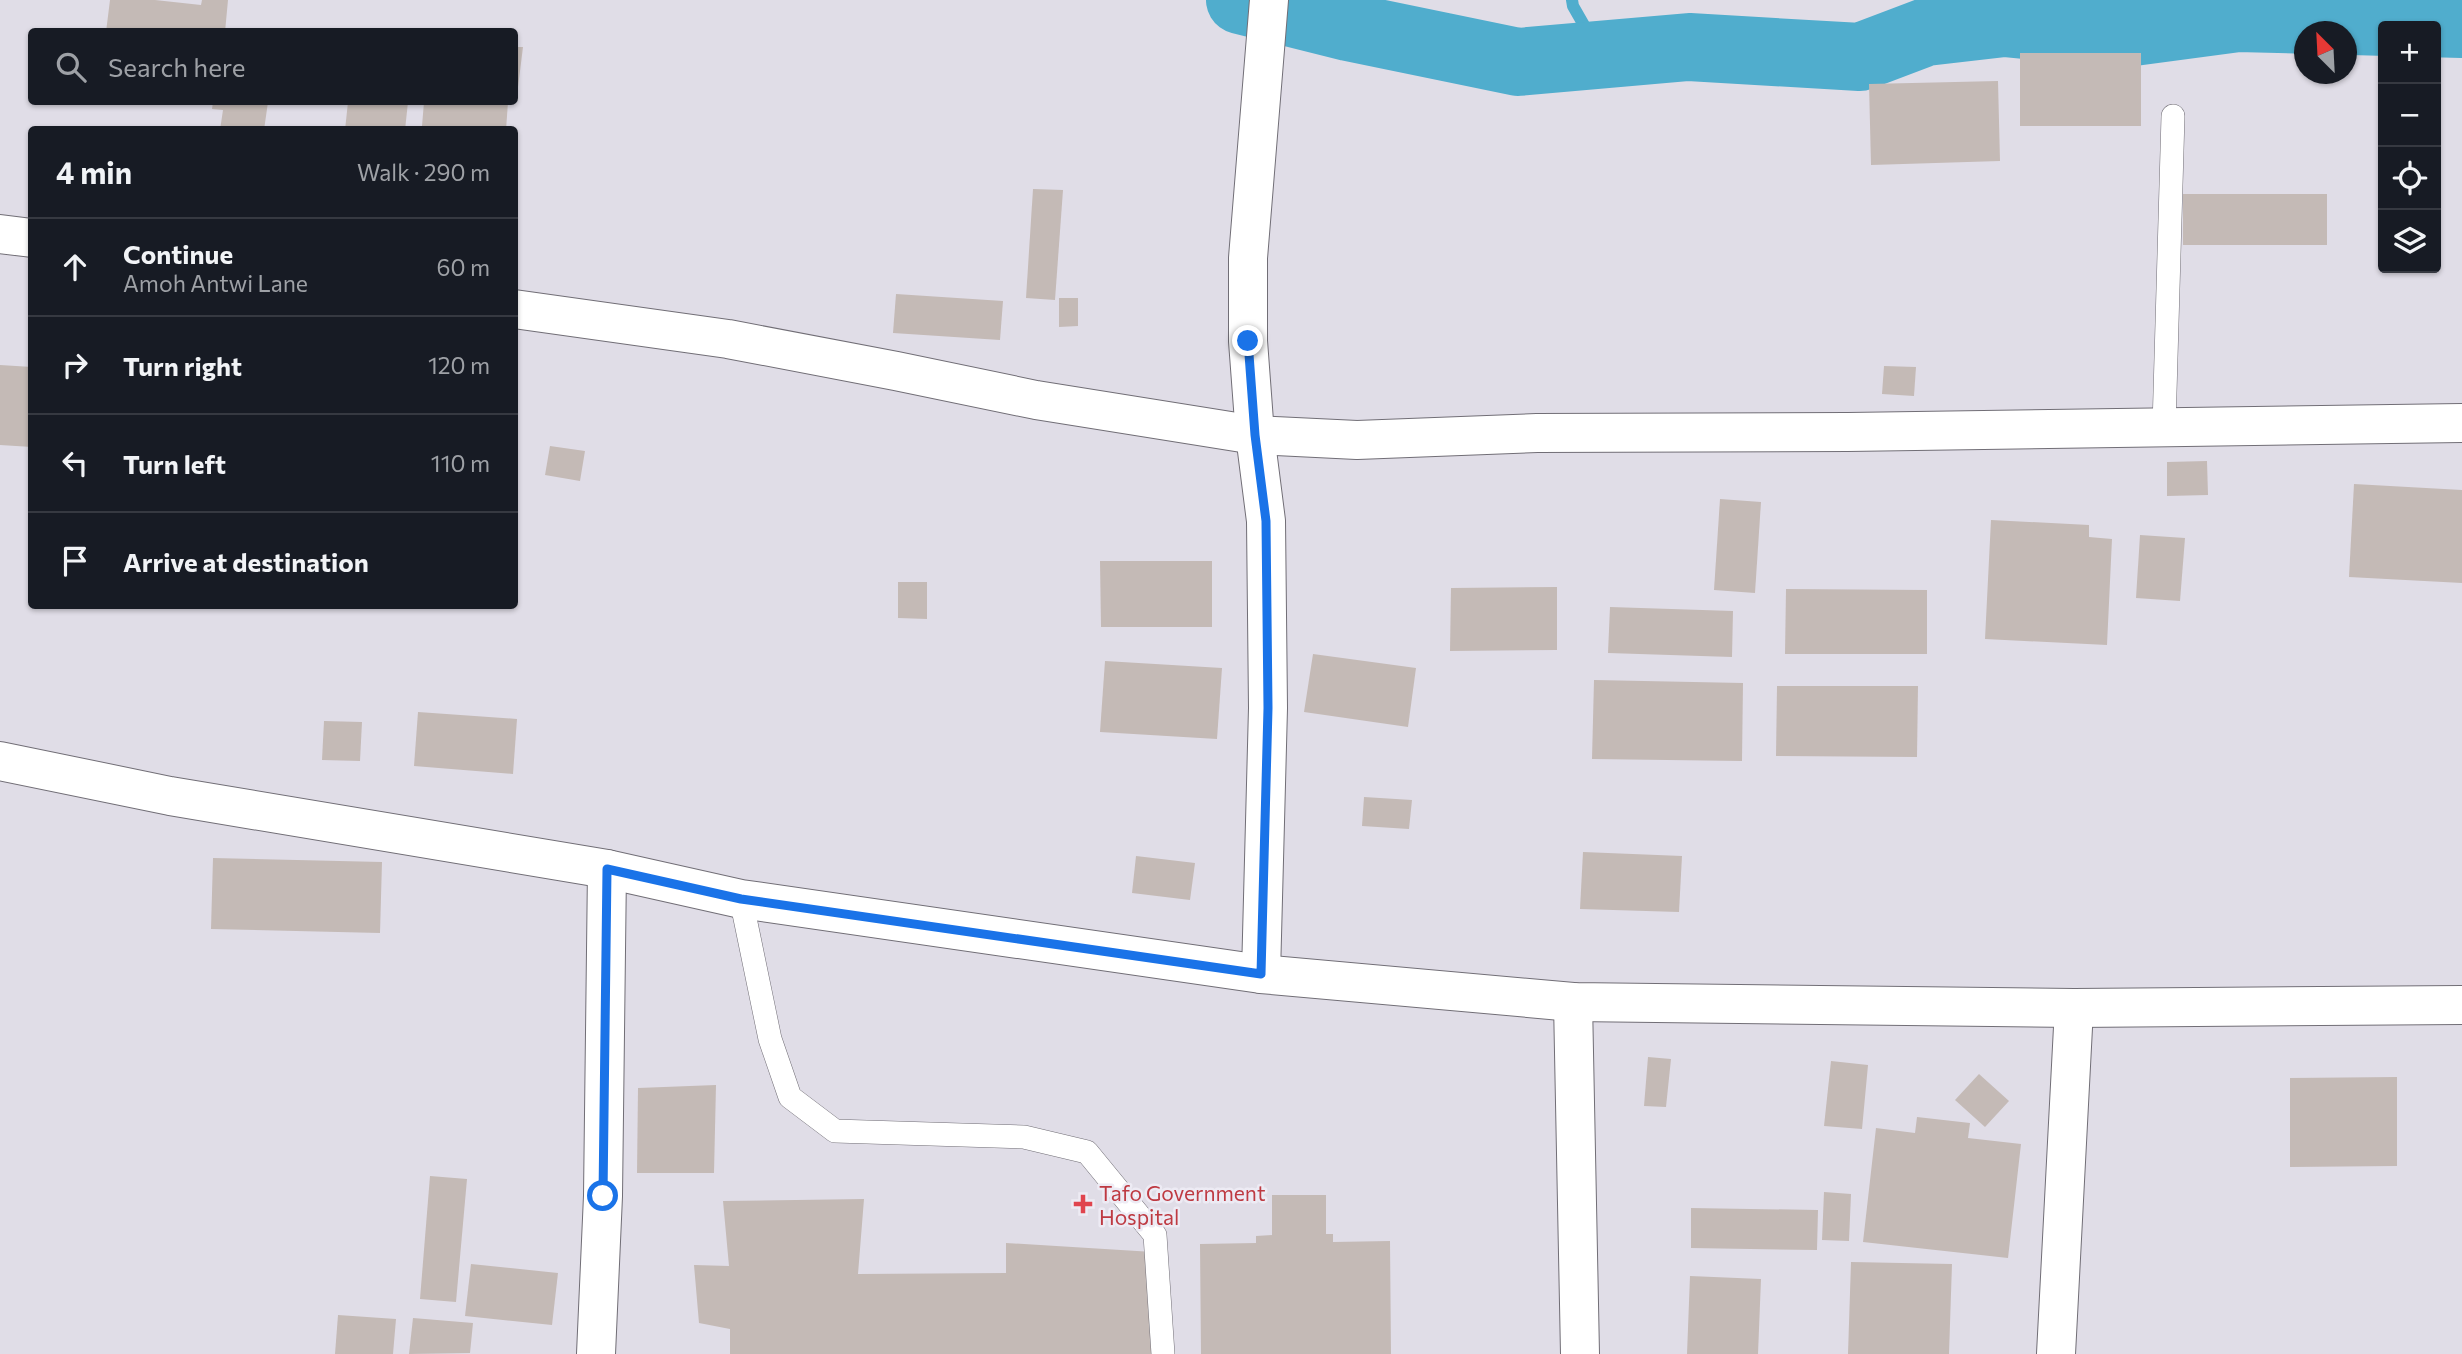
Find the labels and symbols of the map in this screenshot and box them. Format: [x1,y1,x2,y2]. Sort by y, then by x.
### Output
north arrow [2294,21,2357,84]
route end [1232,325,1263,356]
route start [587,1180,618,1211]
place label: Tafo Government Hospital [1099,1180,1266,1229]
marker: Tafo Government Hospital [1073,1194,1093,1214]

